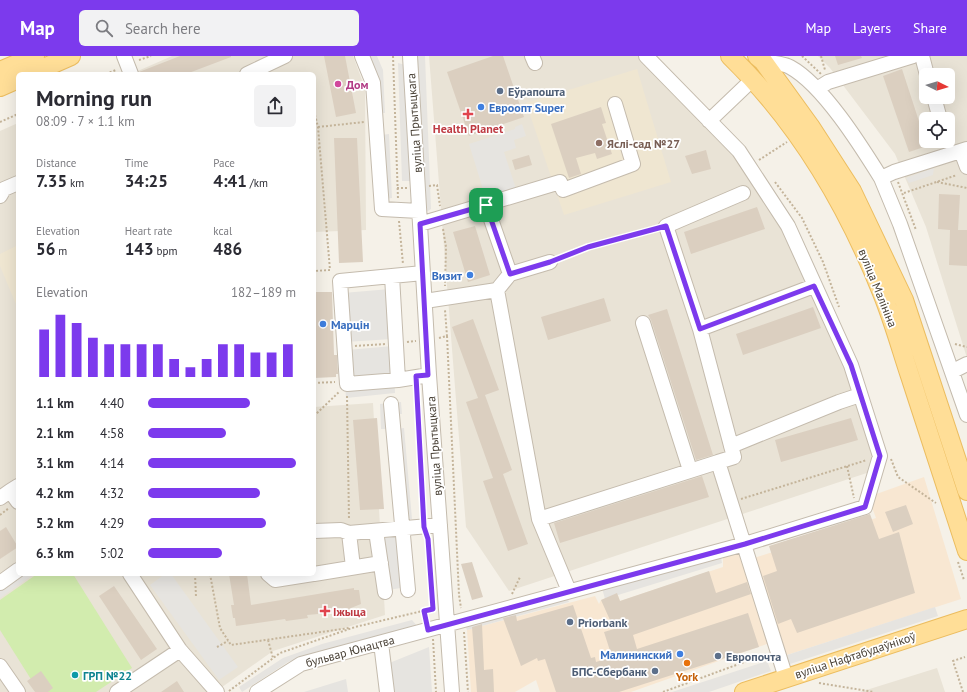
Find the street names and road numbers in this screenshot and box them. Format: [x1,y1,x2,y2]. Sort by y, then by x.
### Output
street label: вуліца Прытыцкага [403,73,425,173]
street label: вуліца Малініна [855,247,901,329]
street label: вуліца Прытыцкага [423,396,445,496]
street label: вуліца Нафтабудаўнікоў [793,628,918,682]
street label: бульвар Юнацтва [304,632,396,670]

